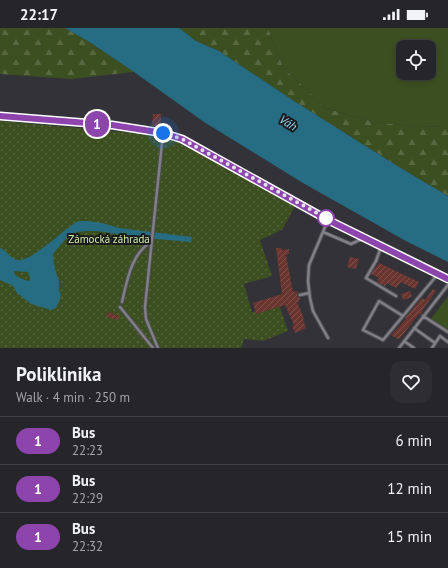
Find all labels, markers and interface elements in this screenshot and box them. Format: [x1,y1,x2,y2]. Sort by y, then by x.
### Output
text: 22:17 [20,5,58,24]
map controls [396,40,436,80]
button: locate [396,40,436,80]
line badge: 1 [84,111,110,137]
water label: Váh [277,111,300,134]
text: 1 [93,115,101,133]
your location [153,123,173,143]
unlabelled marker [317,209,335,227]
park label: Zámocká záhrada [68,232,150,246]
button: heart [390,361,432,403]
text: Poliklinika [16,362,101,386]
text: Walk · 4 min · 250 m [16,389,130,406]
text: Bus [72,423,95,442]
text: 6 min [395,431,432,450]
text: 1 [34,432,42,450]
text: 22:23 [72,442,103,459]
text: Bus [72,471,95,490]
text: 12 min [387,479,432,498]
text: 1 [34,480,42,498]
text: 22:29 [72,490,103,507]
text: Bus [72,519,95,538]
text: 15 min [387,527,432,546]
text: 1 [34,528,42,546]
text: 22:32 [72,538,103,555]

